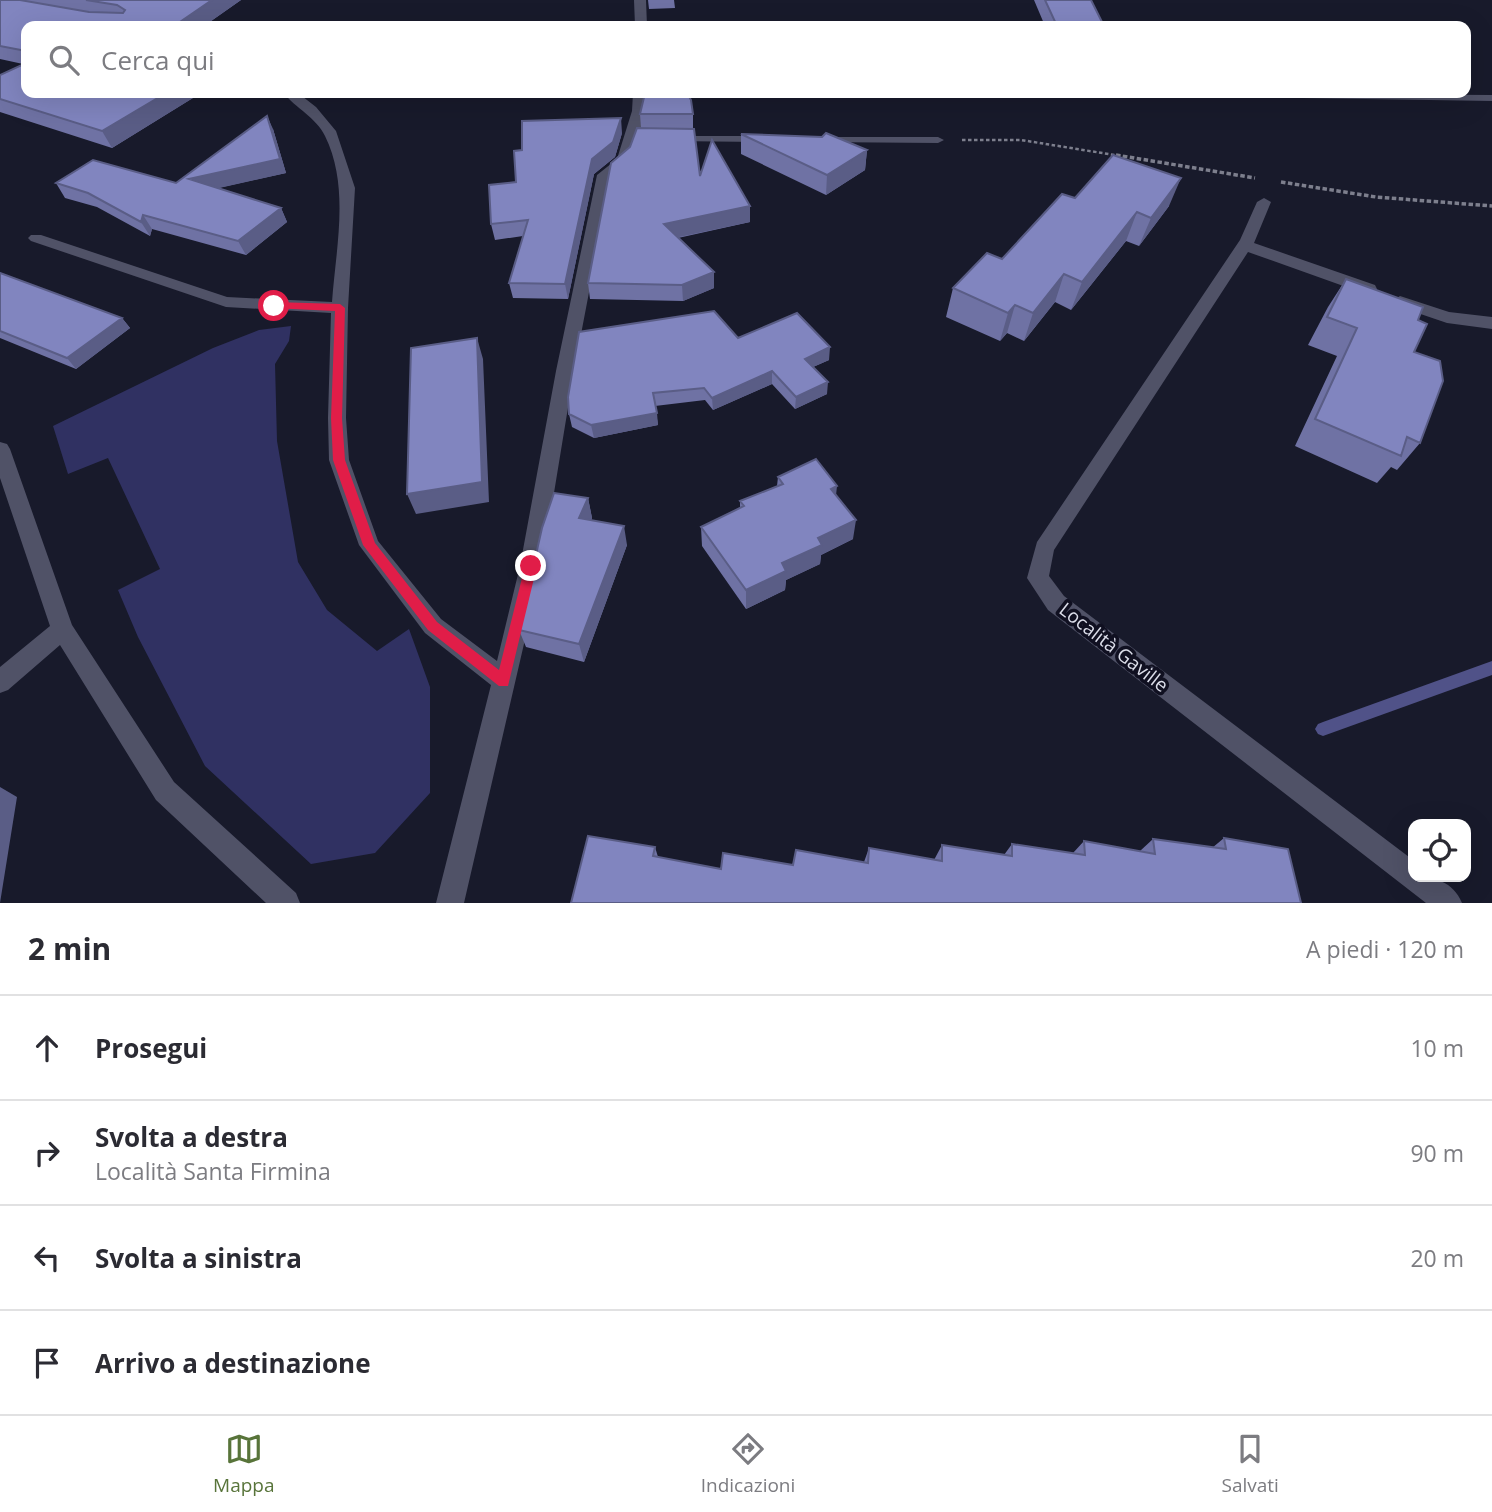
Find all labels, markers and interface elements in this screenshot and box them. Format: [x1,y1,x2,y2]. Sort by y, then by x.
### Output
search box [21,21,1471,98]
icon: search [45,41,83,79]
text: Cerca qui [101,42,215,78]
route start [258,290,289,321]
route end [515,550,546,581]
street label: Località Gaville [1054,596,1174,698]
map controls [1408,819,1471,882]
button: locate [1408,819,1471,882]
text: 2 min [28,928,111,969]
text: A piedi · 120 m [1306,933,1464,965]
icon: ahead [28,1029,66,1067]
text: Prosegui [95,1030,207,1066]
text: 10 m [1410,1032,1464,1064]
text: Svolta a destra [95,1119,288,1155]
icon: right [28,1134,66,1172]
text: 90 m [1410,1137,1464,1169]
text: Località Santa Firmina [95,1155,331,1187]
icon: left [28,1239,66,1277]
text: Svolta a sinistra [95,1240,302,1276]
text: 20 m [1410,1242,1464,1274]
icon: arrive [28,1344,66,1382]
text: Arrivo a destinazione [95,1345,371,1381]
tab: Mappa [213,1430,275,1498]
tab: Indicazioni [701,1430,795,1498]
tab: Salvati [1222,1430,1279,1498]

